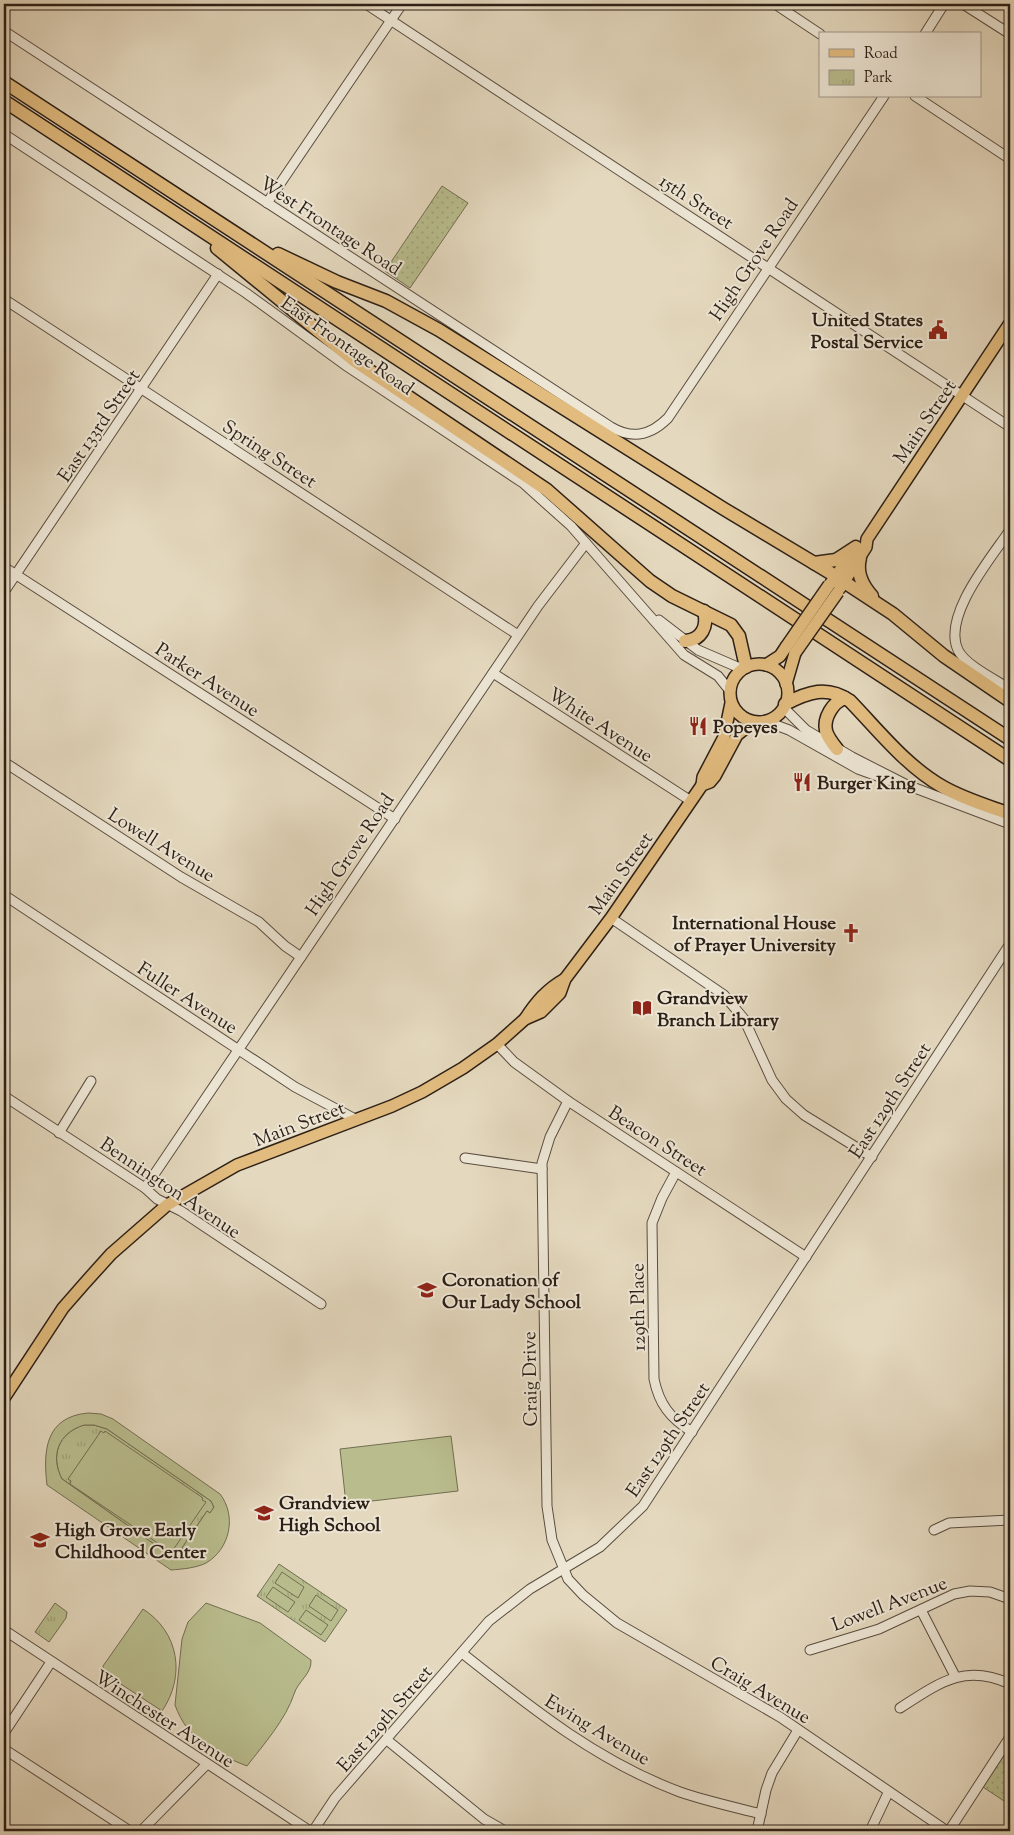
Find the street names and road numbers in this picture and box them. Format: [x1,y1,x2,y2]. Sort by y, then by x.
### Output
street label: 15th Street [653,169,739,237]
street label: West Frontage Road [253,171,406,283]
street label: High Grove Road [704,194,806,327]
street label: East Frontage Road [275,291,419,403]
street label: East 133rd Street [52,364,148,488]
street label: Main Street [888,375,964,470]
street label: Spring Street [216,414,322,496]
street label: Parker Avenue [149,637,264,725]
street label: White Avenue [542,682,658,770]
street label: High Grove Road [300,789,402,922]
street label: Lowell Avenue [102,802,220,890]
street label: Main Street [583,827,661,921]
street label: Fuller Avenue [131,956,242,1042]
street label: East 129th Street [843,1038,939,1165]
street label: Main Street [250,1095,350,1155]
street label: Beacon Street [602,1100,712,1184]
street label: Bennington Avenue [94,1132,246,1246]
street label: 129th Place [625,1263,654,1351]
street label: Craig Drive [517,1331,546,1427]
street label: East 129th Street [621,1377,718,1503]
street label: Lowell Avenue [828,1571,952,1640]
street label: Craig Avenue [704,1650,815,1732]
street label: East 129th Street [332,1660,440,1779]
street label: Winchester Avenue [88,1665,239,1776]
street label: Ewing Avenue [539,1689,655,1773]

